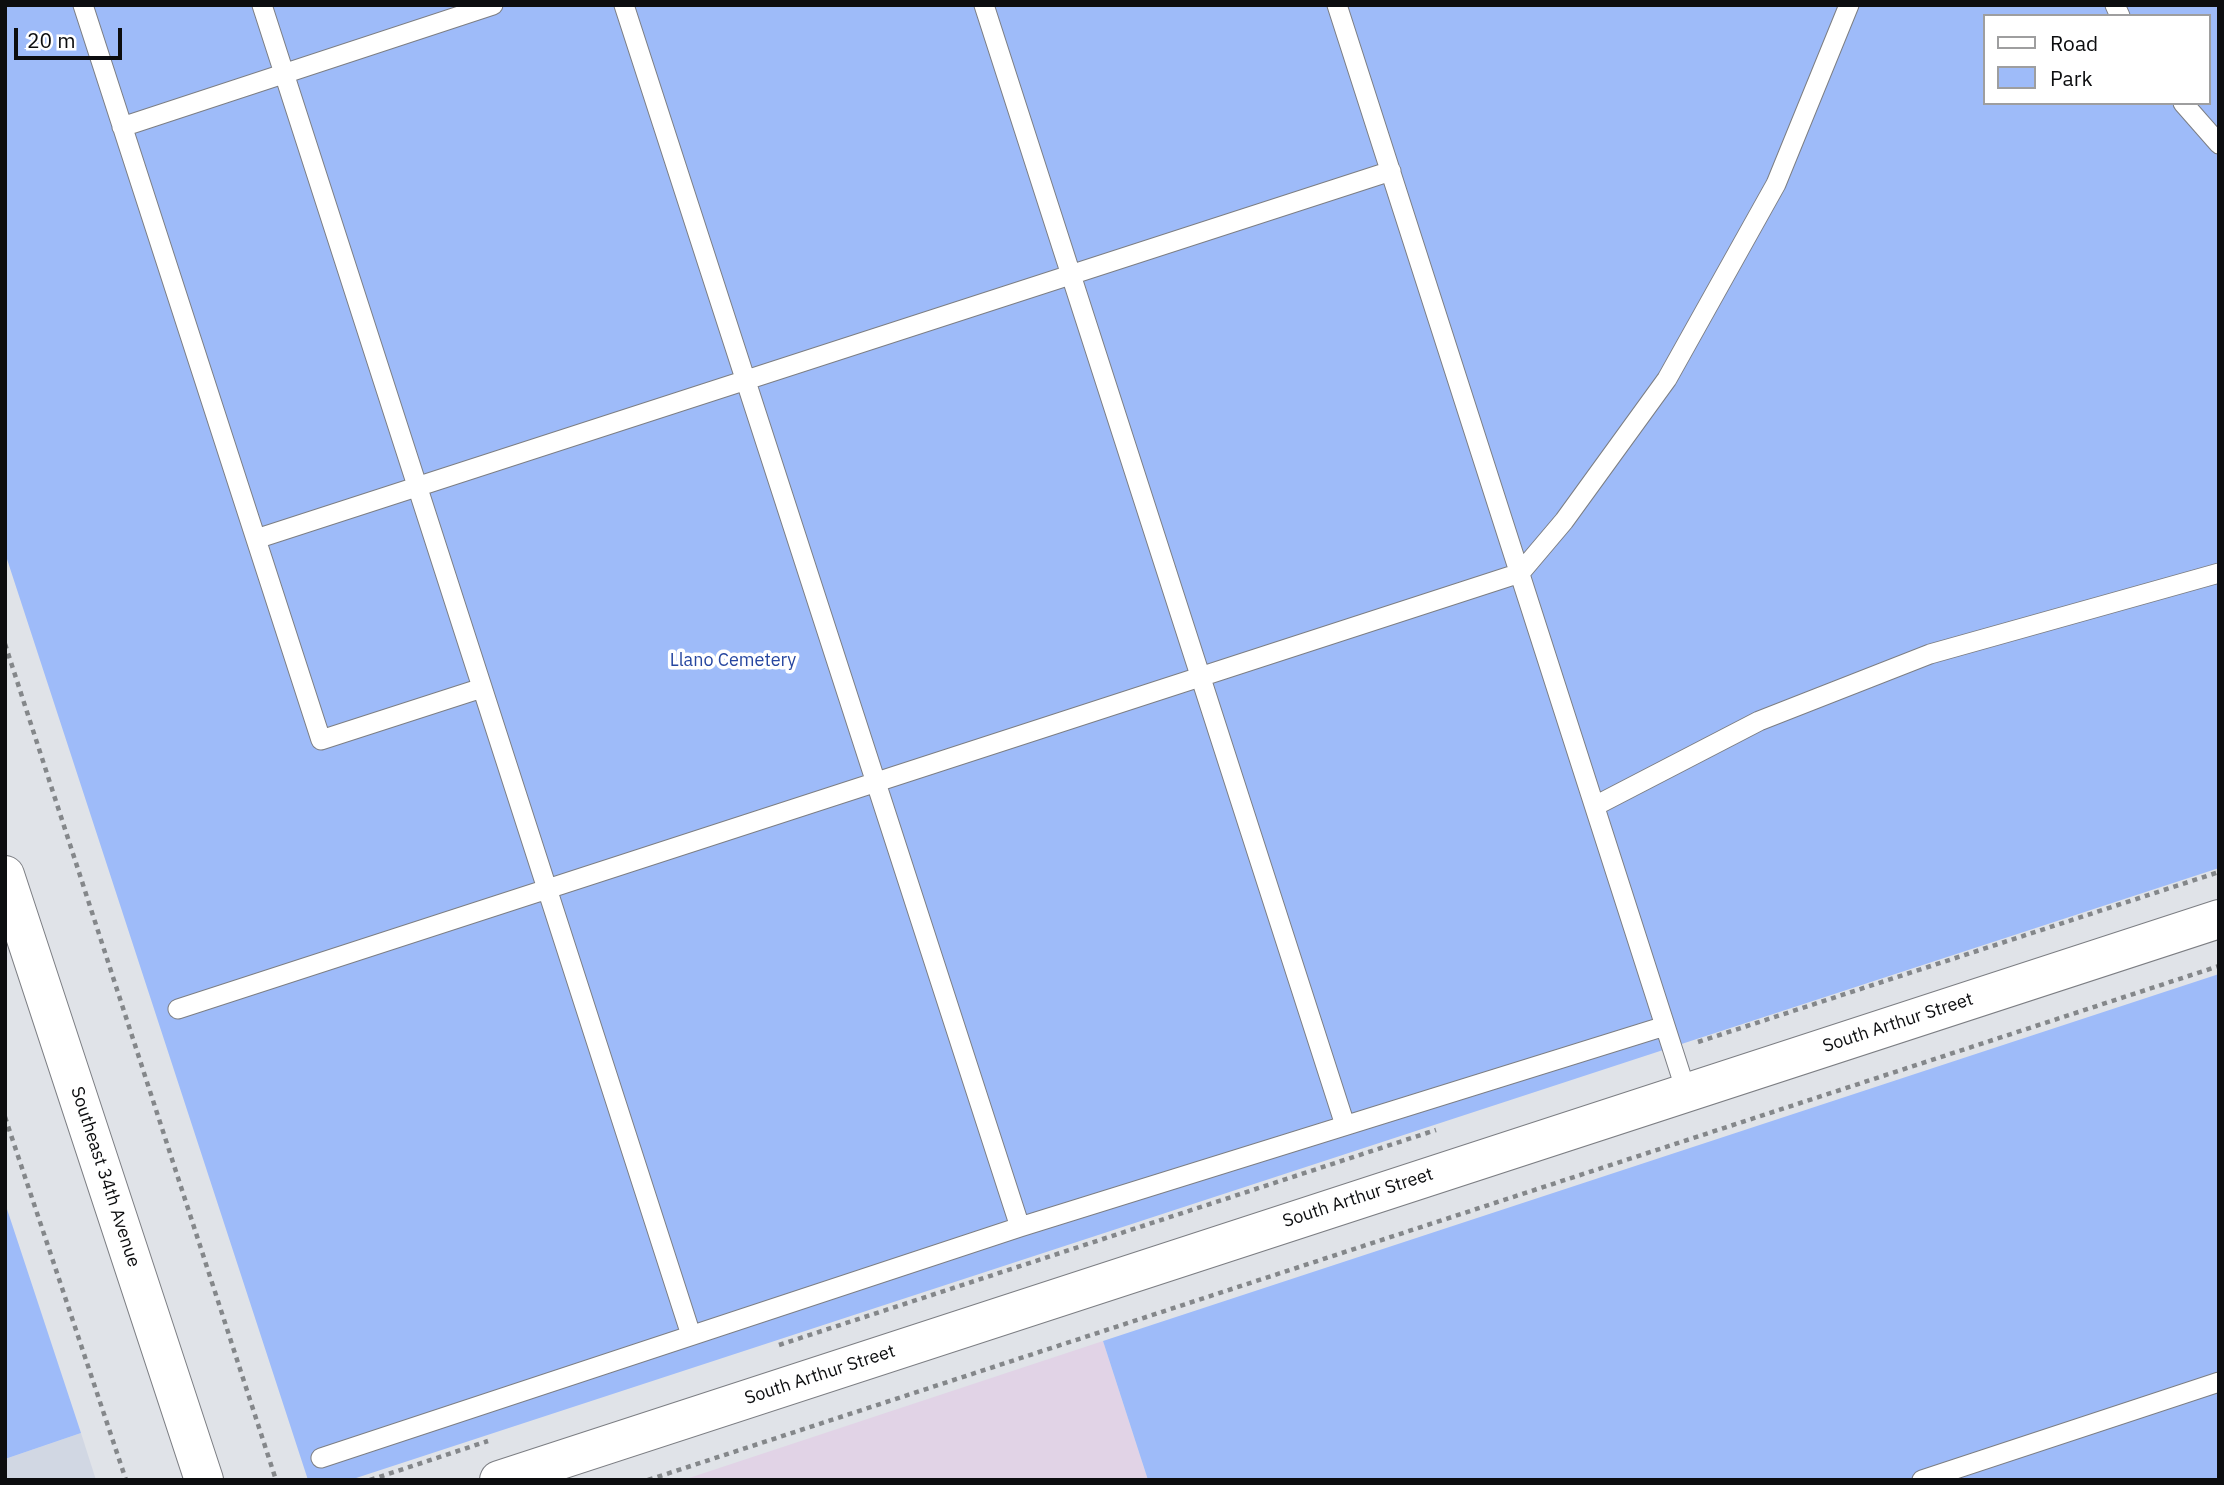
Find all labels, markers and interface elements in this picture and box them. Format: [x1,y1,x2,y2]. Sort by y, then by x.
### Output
scale bar [18,14,126,58]
legend [1982,14,2210,105]
text: 20 m [27,26,76,54]
text: Road [2050,29,2098,57]
text: Park [2050,64,2093,92]
park label: Llano Cemetery [670,650,796,672]
street label: South Arthur Street [1820,989,1976,1057]
street label: Southeast 34th Avenue [66,1084,144,1270]
street label: South Arthur Street [1280,1164,1436,1232]
street label: South Arthur Street [742,1341,898,1409]

